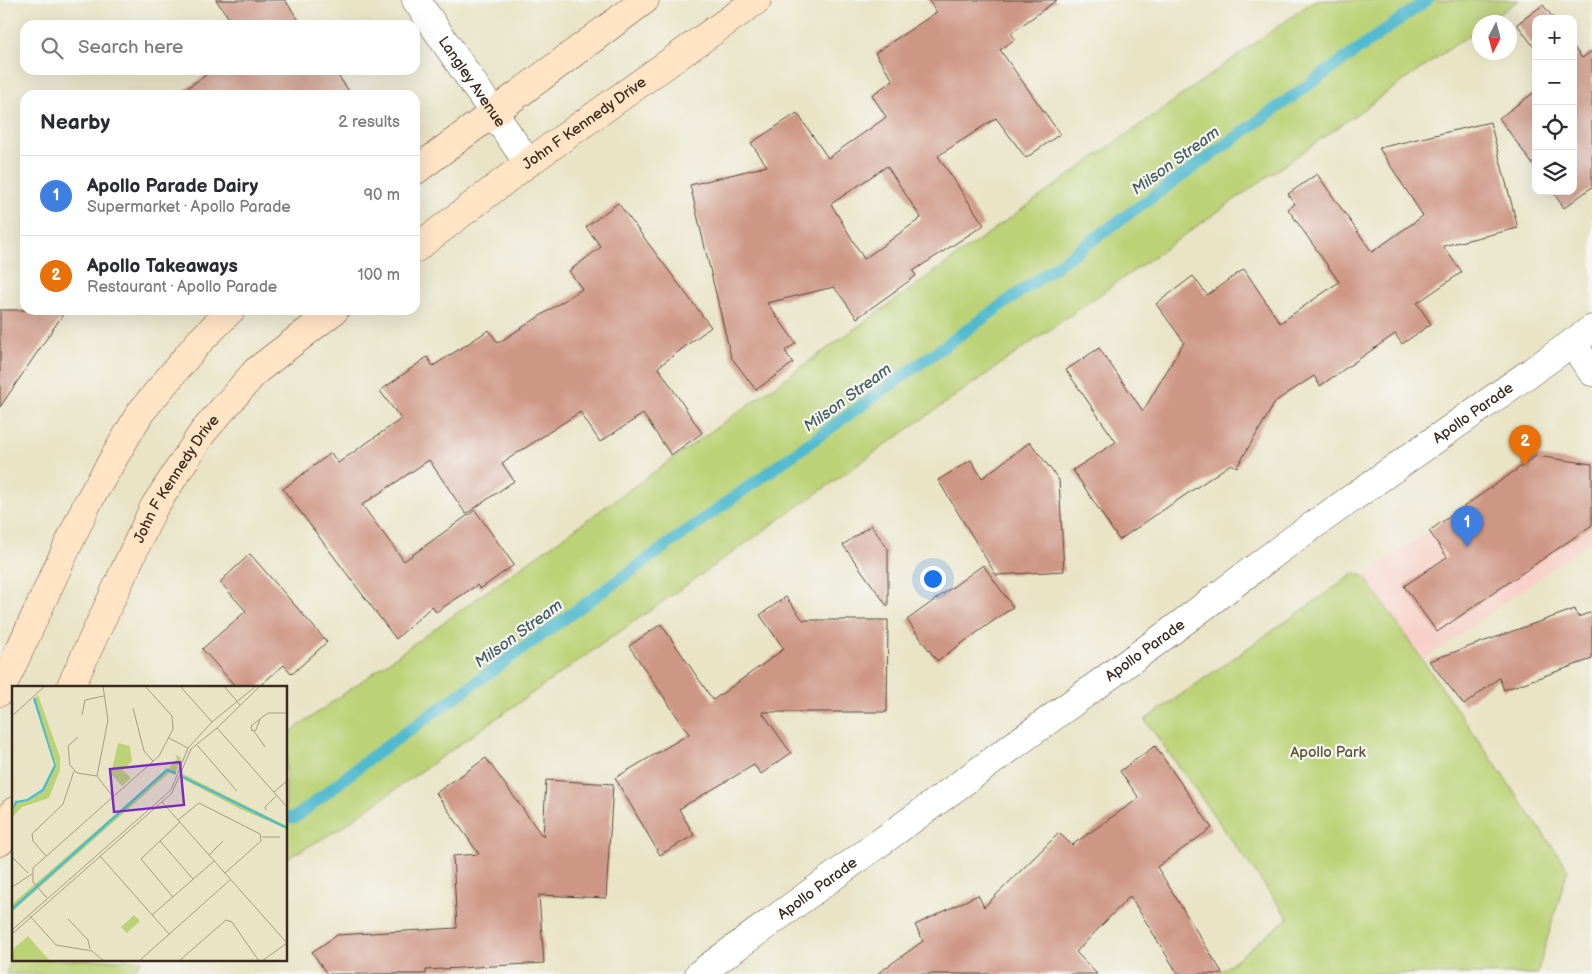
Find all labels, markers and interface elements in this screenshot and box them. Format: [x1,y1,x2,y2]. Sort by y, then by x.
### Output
north arrow [1472,15,1517,60]
map controls [1532,15,1577,195]
button: + [1532,15,1577,60]
search box [20,20,420,75]
street label: Langley Avenue [434,33,510,131]
icon: search [38,34,66,62]
text: Search here [78,36,183,59]
button: − [1532,60,1577,105]
street label: John F Kennedy Drive [519,73,650,174]
button: locate [1532,105,1577,150]
text: Nearby [40,110,110,135]
text: 2 results [338,113,400,132]
water label: Milson Stream [1128,123,1223,199]
button: layers [1532,150,1577,195]
text: Apollo Parade Dairy [87,175,258,198]
text: 1 [53,186,59,205]
text: 90 m [364,186,400,205]
text: Supermarket · Apollo Parade [87,198,291,217]
text: Apollo Takeaways [87,255,238,278]
text: 2 [51,266,61,285]
text: 100 m [357,266,400,285]
text: Restaurant · Apollo Parade [87,278,277,297]
water label: Milson Stream [800,360,895,436]
street label: Apollo Parade [1429,378,1517,448]
street label: John F Kennedy Drive [130,411,224,546]
pin: 2 [1509,425,1541,466]
pin: 1 [1451,506,1483,547]
your location [920,566,946,592]
water label: Milson Stream [471,596,566,672]
street label: Apollo Parade [1102,615,1189,686]
inset map [12,686,288,962]
park label: Apollo Park [1290,743,1366,762]
street label: Apollo Parade [774,853,861,924]

